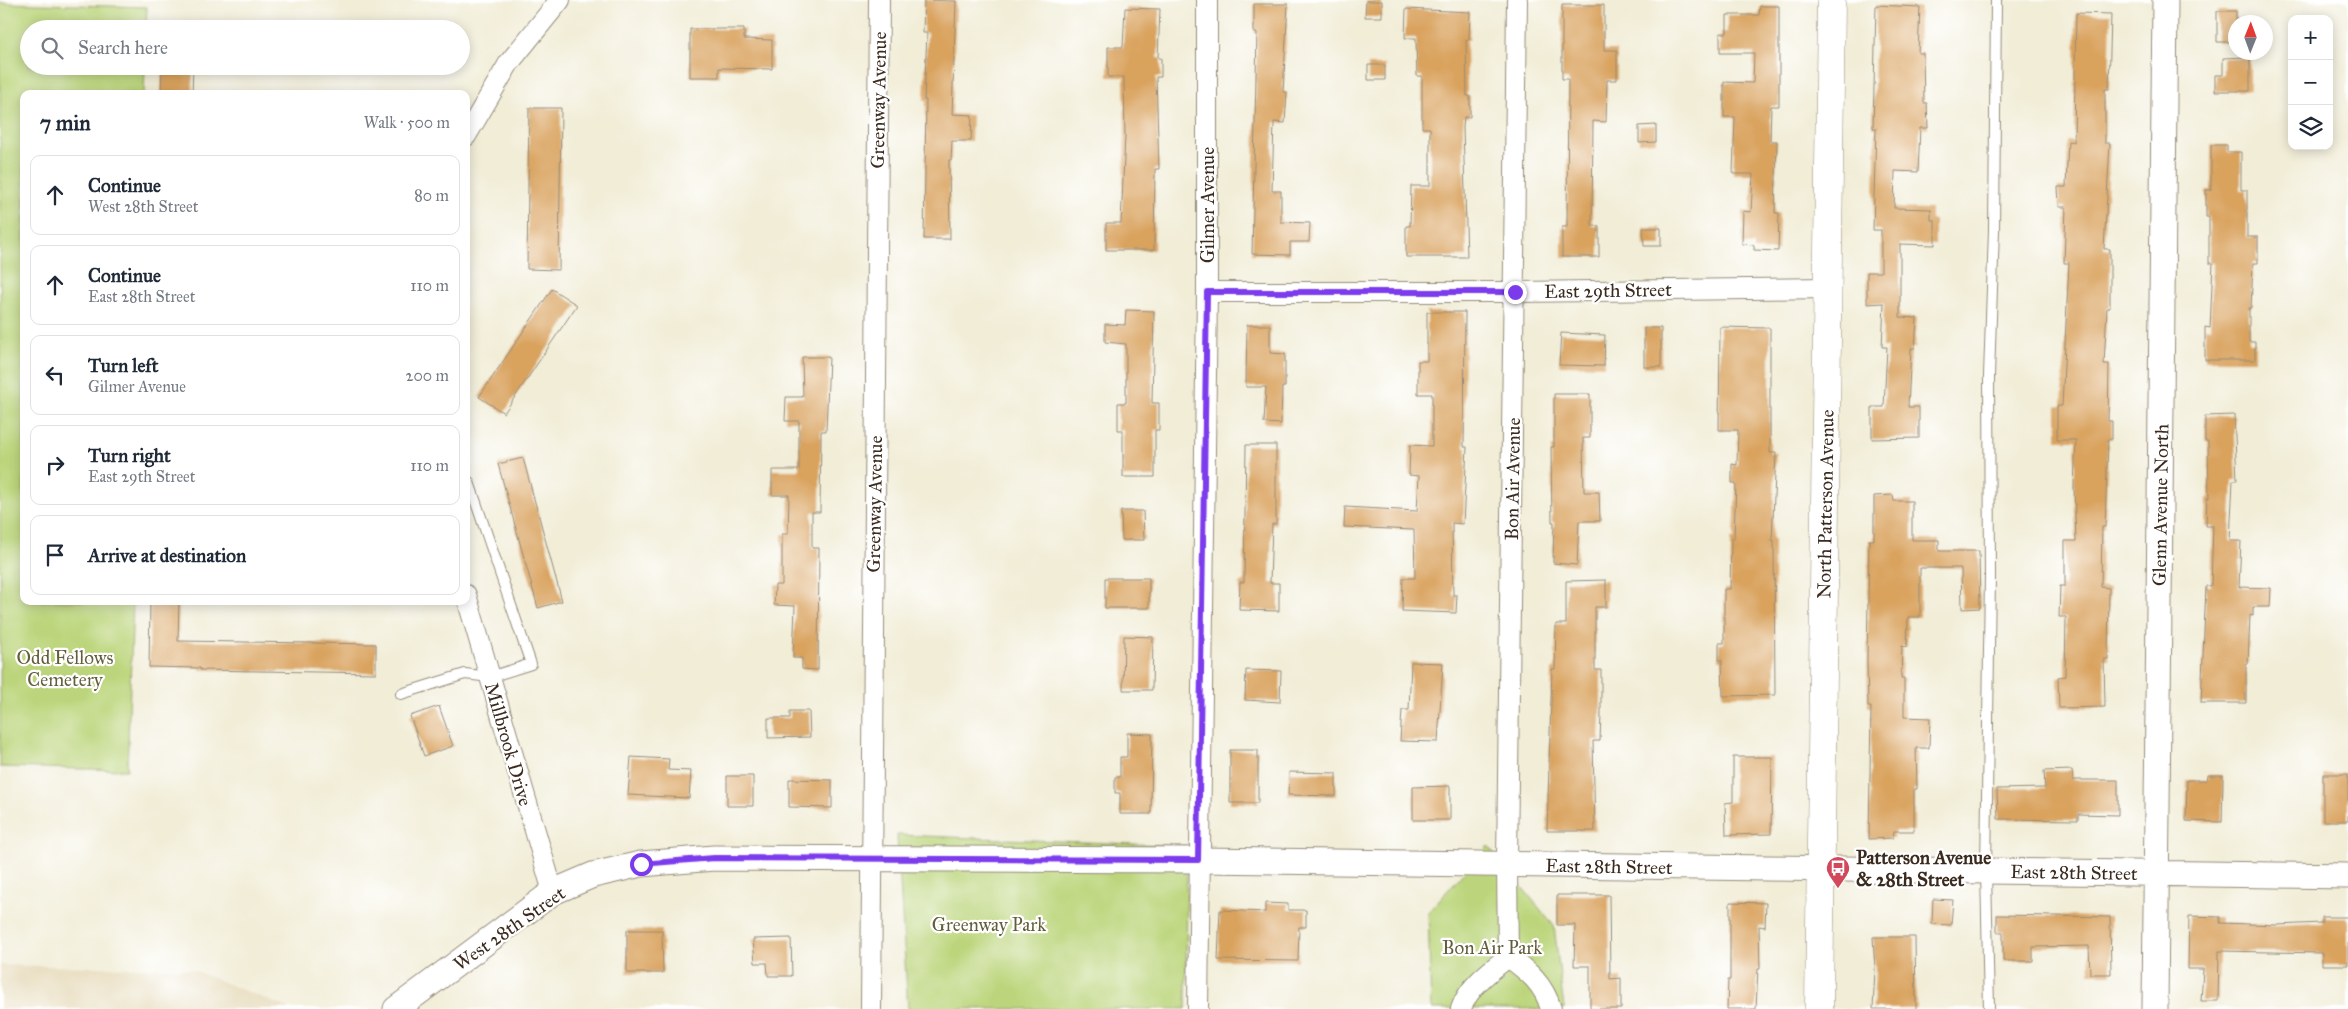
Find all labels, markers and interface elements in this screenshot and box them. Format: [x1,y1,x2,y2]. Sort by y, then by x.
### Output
north arrow [2228,15,2273,60]
map controls [2288,15,2333,150]
button: + [2288,15,2333,60]
search box [20,20,470,75]
street label: Greenway Avenue [866,31,891,169]
icon: search [38,34,66,62]
text: Search here [78,36,168,59]
button: − [2288,60,2333,105]
button: layers [2288,105,2333,150]
text: 7 min [40,110,91,136]
text: Walk · 500 m [364,113,450,132]
street label: Gilmer Avenue [1196,147,1219,263]
text: Continue [88,174,161,197]
icon: ahead [41,181,69,209]
text: 80 m [414,186,449,205]
text: West 28th Street [88,197,198,216]
text: Continue [88,264,161,287]
icon: ahead [41,271,69,299]
text: 110 m [410,276,449,295]
street label: East 29th Street [1544,278,1672,303]
route end [1504,281,1527,304]
text: East 28th Street [88,287,195,306]
text: Turn left [88,354,158,377]
icon: left [41,361,69,389]
text: 200 m [406,366,449,385]
text: Gilmer Avenue [88,377,186,396]
street label: North Patterson Avenue [1812,409,1839,599]
street label: Bon Air Avenue [1500,417,1525,541]
street label: Glenn Avenue North [2148,423,2173,586]
street label: Greenway Avenue [862,435,887,573]
text: Turn right [88,444,171,467]
icon: right [41,451,69,479]
text: 110 m [410,456,449,475]
text: East 29th Street [88,467,195,486]
icon: arrive [41,541,69,569]
text: Arrive at destination [88,544,246,567]
park label: Odd Fellows Cemetery [17,646,113,691]
street label: Millbrook Drive [480,680,537,809]
place label: Patterson Avenue & 28th Street [1856,846,1991,891]
route start [630,853,653,876]
street label: East 28th Street [1545,854,1673,879]
bus stop icon: Patterson Avenue & 28th Street [1825,855,1851,889]
street label: East 28th Street [2010,860,2138,885]
street label: West 28th Street [449,881,570,975]
park label: Greenway Park [932,913,1046,936]
park label: Bon Air Park [1442,936,1542,959]

